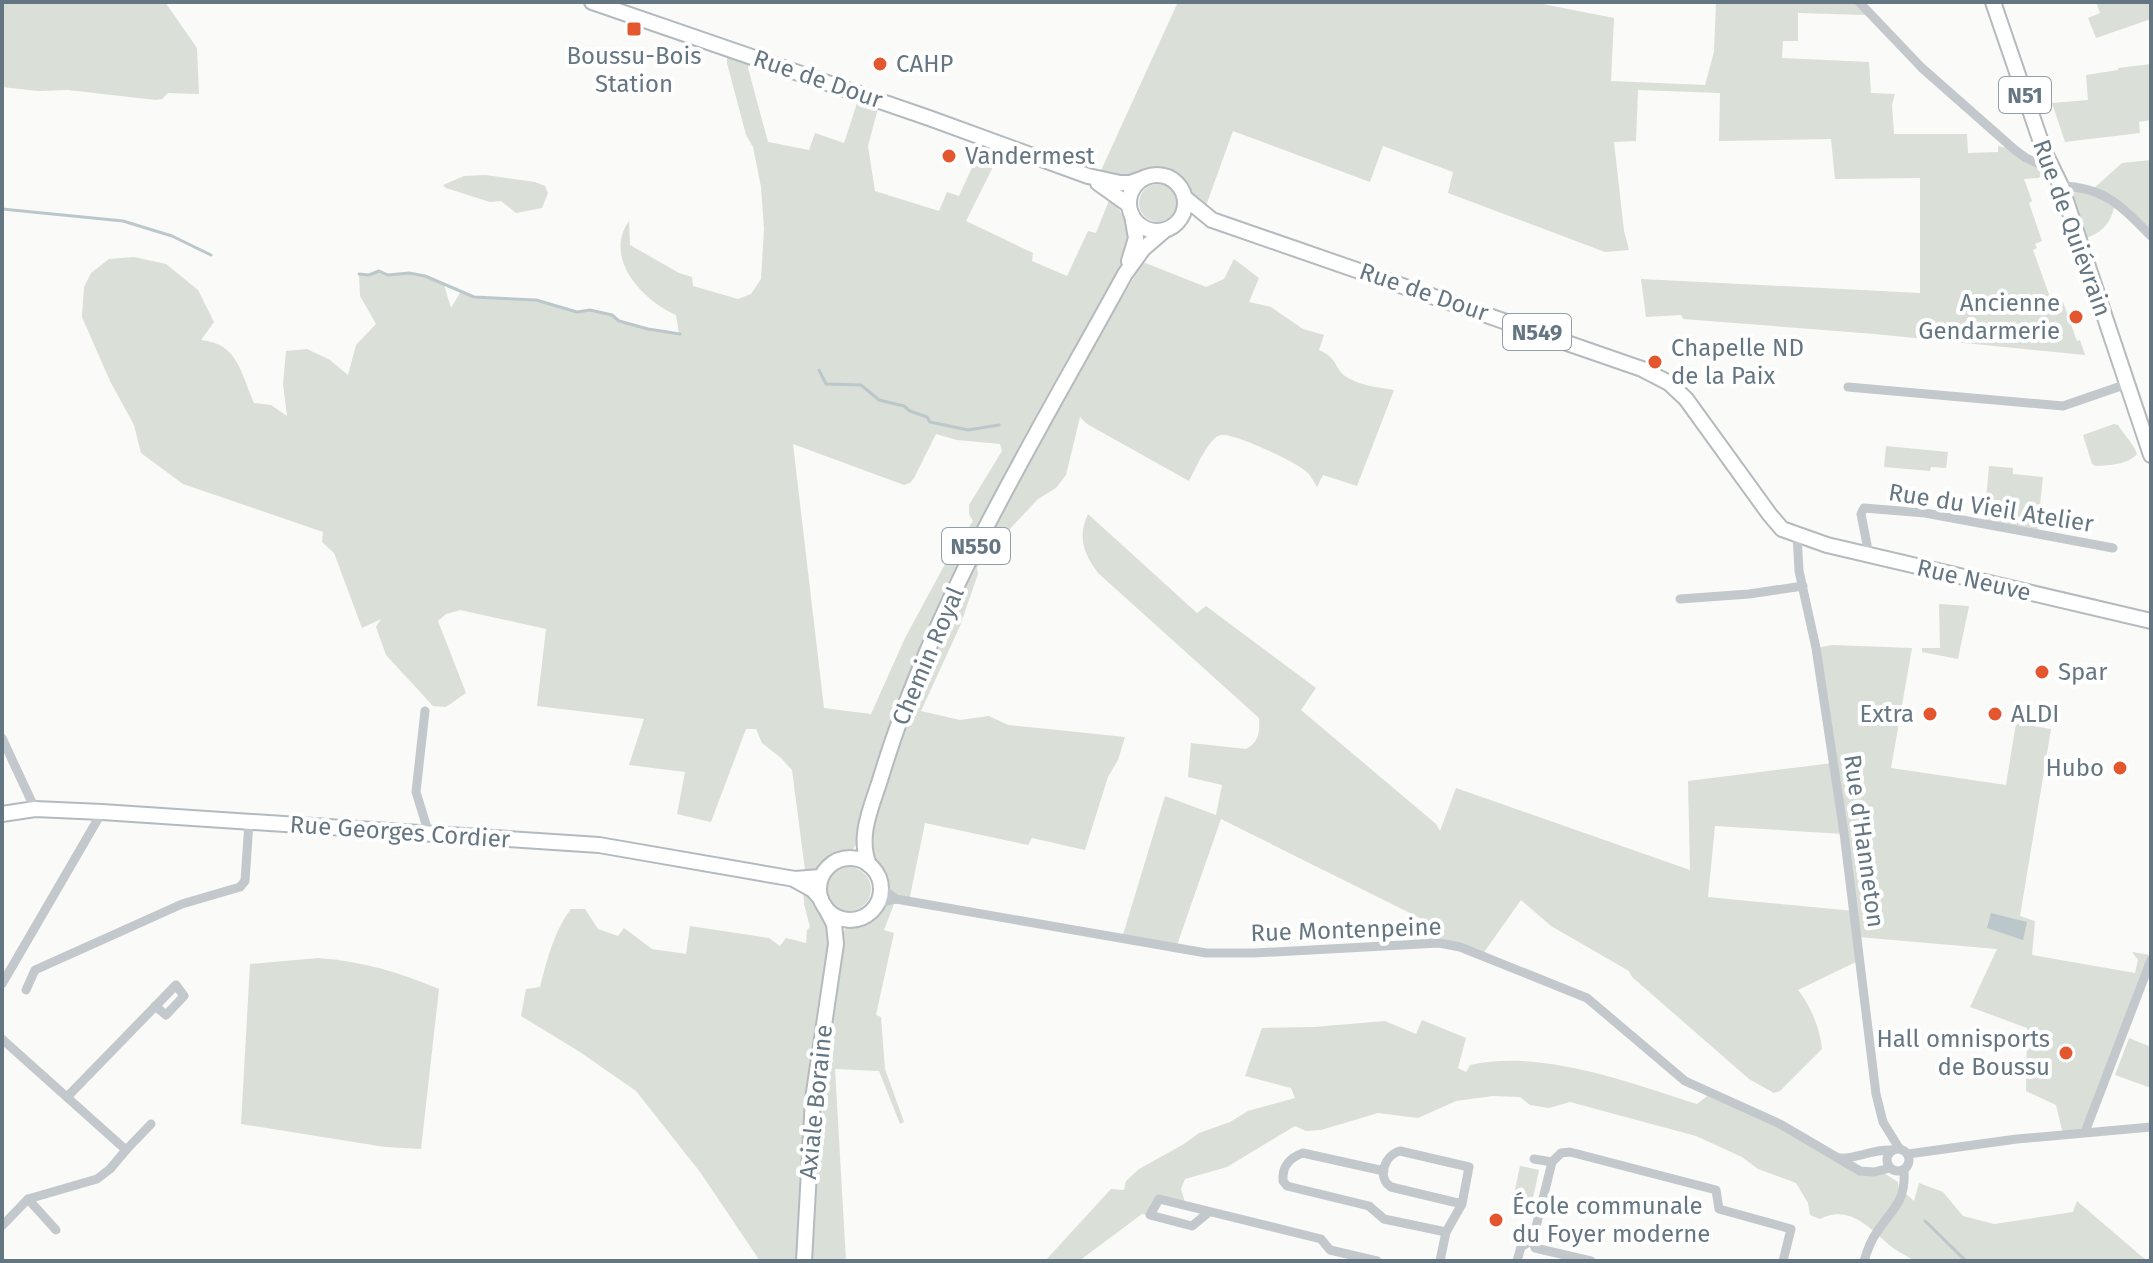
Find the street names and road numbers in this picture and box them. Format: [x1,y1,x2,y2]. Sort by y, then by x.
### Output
street label: Rue de Dour [750,44,887,114]
road number: N51 [1999,77,2051,113]
street label: Rue de Quiévrain [2027,136,2117,320]
street label: Rue de Dour [1356,257,1493,327]
road number: N549 [1503,314,1571,350]
street label: Rue du Vieil Atelier [1886,478,2096,538]
road number: N550 [942,528,1010,564]
street label: Rue Neuve [1914,553,2034,607]
street label: Chemin Royal [886,583,970,729]
street label: Rue d'Hanneton [1838,753,1890,929]
street label: Rue Georges Cordier [289,810,512,854]
street label: Rue Montenpeine [1250,913,1442,947]
street label: Axiale Boraine [794,1023,838,1181]

